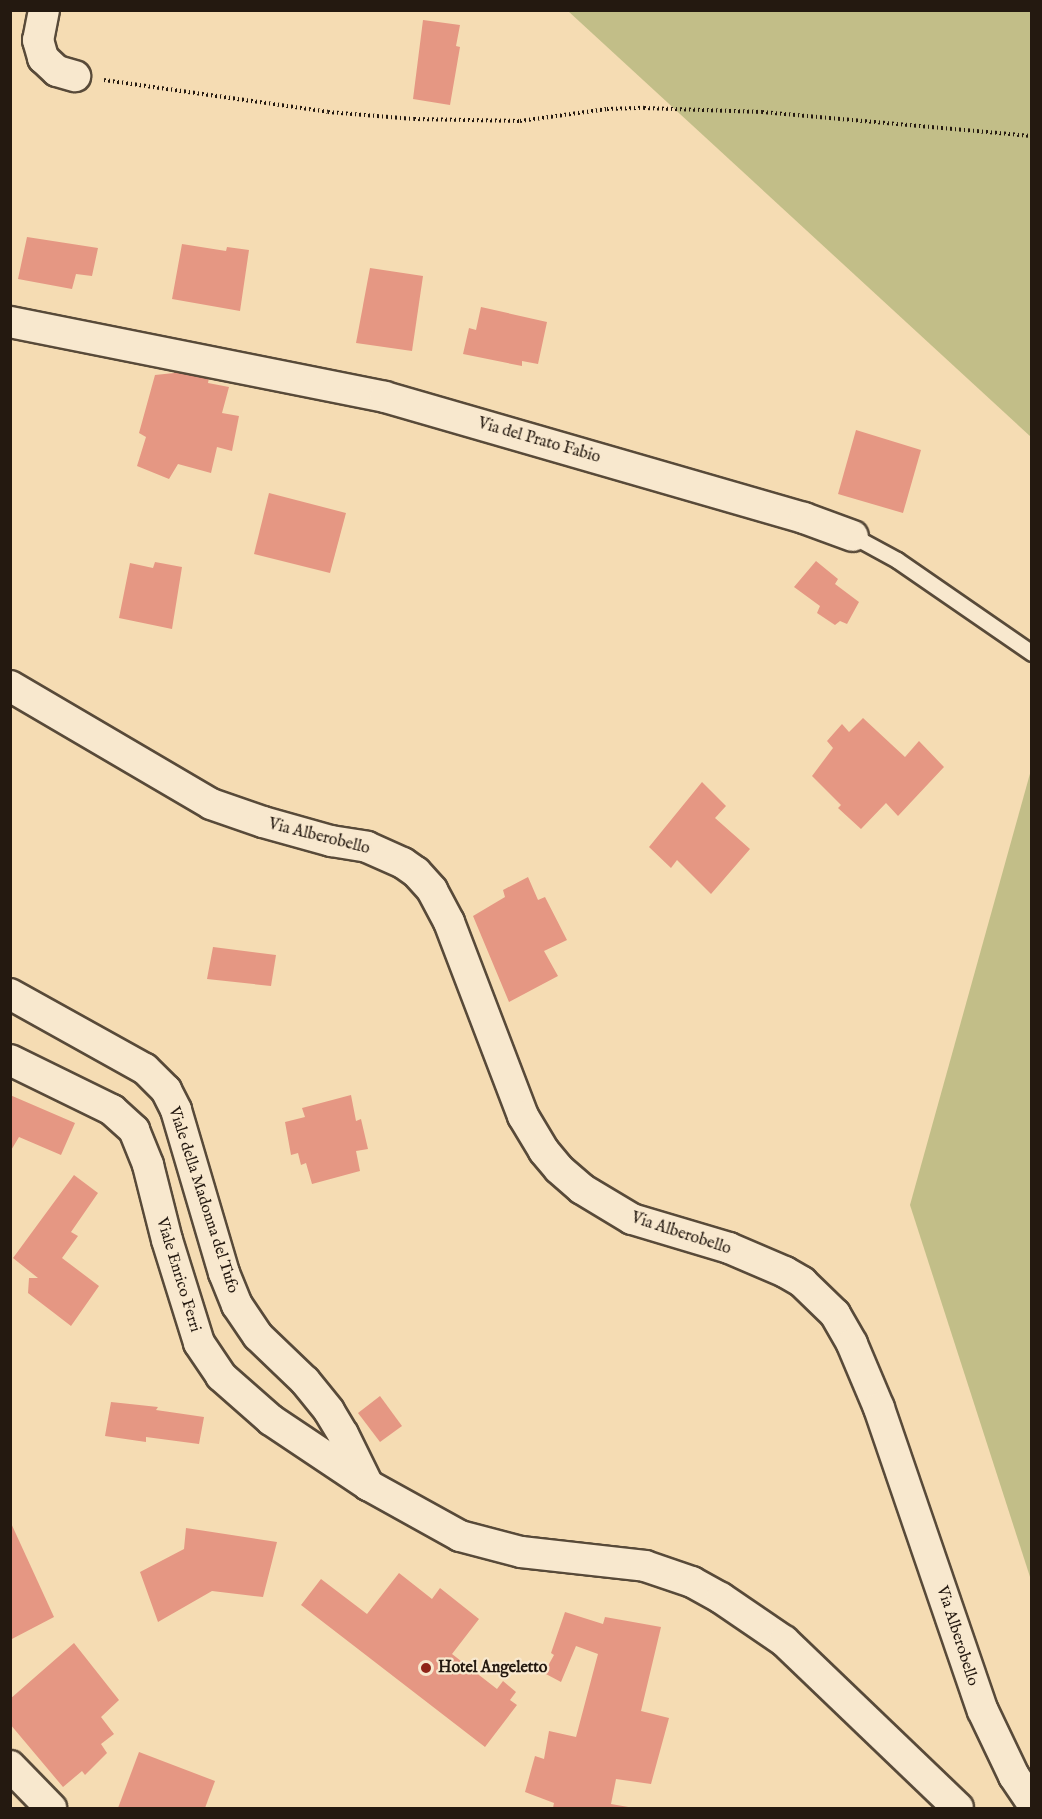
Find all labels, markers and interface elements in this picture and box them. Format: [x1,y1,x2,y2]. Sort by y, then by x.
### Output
street label: Via del Prato Fabio [475,414,603,468]
street label: Via Alberobello [266,815,372,859]
street label: Viale della Madonna del Tufo [164,1104,242,1296]
street label: Via Alberobello [629,1209,733,1259]
street label: Viale Enrico Ferri [151,1215,205,1335]
street label: Via Alberobello [932,1584,982,1688]
place label: Hotel Angeletto [438,1658,547,1678]
marker: Hotel Angeletto [419,1661,433,1675]

